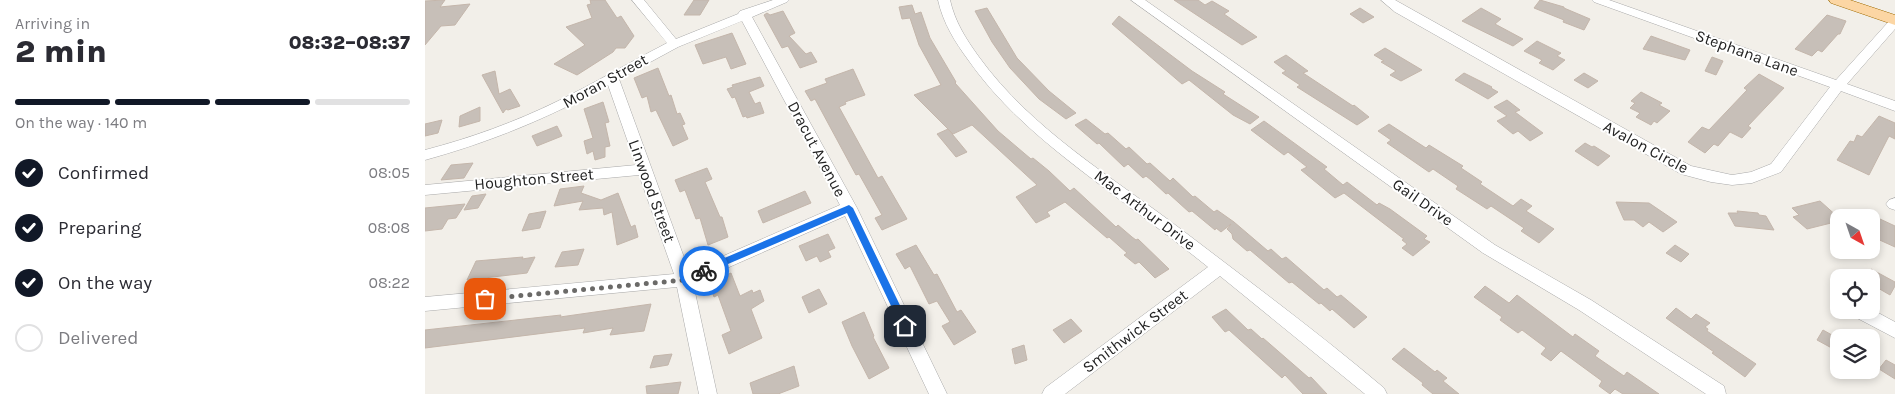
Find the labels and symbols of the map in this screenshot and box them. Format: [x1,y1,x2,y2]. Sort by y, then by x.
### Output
street label: Stephana Lane [1693,26,1801,80]
street label: Moran Street [559,50,651,112]
street label: Dracut Avenue [784,98,850,200]
street label: Avalon Circle [1600,117,1692,177]
street label: Linwood Street [625,137,679,245]
street label: Houghton Street [473,164,595,194]
street label: Mac Arthur Drive [1091,166,1199,254]
street label: Gail Drive [1389,174,1457,230]
north arrow [1830,209,1880,259]
courier [679,246,729,296]
pin [464,278,506,320]
street label: Smithwick Street [1079,285,1191,377]
pin [884,305,926,347]

